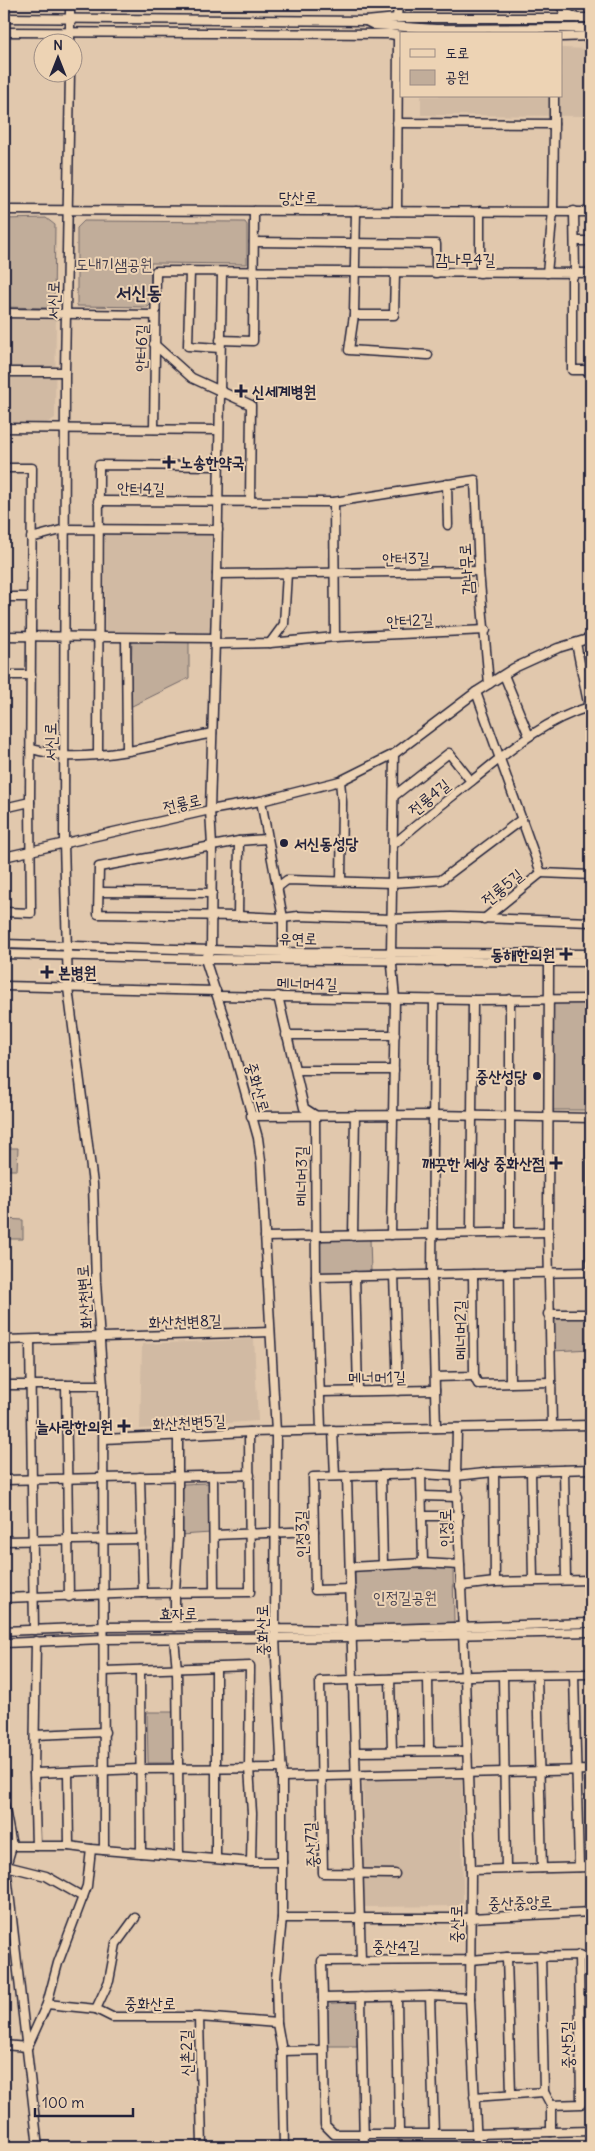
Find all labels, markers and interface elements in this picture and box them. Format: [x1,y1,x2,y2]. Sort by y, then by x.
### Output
north arrow [32,32,82,82]
legend [400,32,562,98]
text: N [53,36,63,54]
text: 도로 [445,43,469,62]
text: 공원 [445,67,469,86]
street label: 당산로 [279,187,317,207]
street label: 감나무4길 [435,249,495,269]
park label: 도내기샘공원 [75,254,153,274]
district label: 서신동 [116,280,162,304]
street label: 서신로 [43,281,63,319]
street label: 안터6길 [131,324,151,372]
place label: 신세계병원 [252,381,317,401]
marker: 신세계병원 [234,384,248,398]
place label: 노송한약국 [180,452,245,472]
marker: 노송한약국 [162,455,176,469]
street label: 안터4길 [117,478,165,498]
street label: 감나무로 [454,543,478,595]
street label: 안터3길 [382,548,430,568]
street label: 안터2길 [386,609,434,631]
street label: 서신로 [40,723,60,761]
street label: 전룡4길 [404,774,454,820]
street label: 전룡로 [161,789,203,817]
place label: 서신동성당 [294,833,359,853]
marker: 서신동성당 [278,837,290,849]
street label: 전룡5길 [477,864,527,910]
street label: 유연로 [279,928,317,948]
place label: 동해한의원 [491,944,555,964]
marker: 동해한의원 [559,947,573,961]
place label: 본병원 [58,962,97,982]
marker: 본병원 [40,965,54,979]
street label: 메너머4길 [276,972,338,994]
street label: 중화산로 [241,1059,275,1115]
place label: 중산성당 [476,1066,527,1086]
marker: 중산성당 [531,1070,543,1082]
street label: 메너머3길 [291,1146,311,1206]
place label: 깨끗한 세상 중화산점 [422,1153,545,1173]
marker: 깨끗한 세상 중화산점 [549,1156,563,1170]
street label: 화산천변로 [72,1264,96,1330]
street label: 메너머2길 [449,1300,471,1360]
street label: 화산천변8길 [148,1310,222,1332]
street label: 메너머1길 [348,1366,406,1388]
street label: 화산천변5길 [152,1410,226,1434]
place label: 늘사랑한의원 [36,1416,113,1436]
marker: 늘사랑한의원 [117,1419,131,1433]
street label: 인정로 [435,1509,455,1547]
street label: 인정3길 [291,1510,311,1558]
park label: 인정길공원 [373,1587,437,1607]
street label: 효자로 [159,1603,197,1623]
street label: 중화산로 [252,1604,272,1656]
street label: 중산7길 [299,1821,323,1869]
street label: 중산중앙로 [487,1891,553,1913]
street label: 중산로 [446,1905,466,1943]
street label: 중산4길 [372,1936,420,1956]
street label: 중화산로 [124,1993,176,2013]
street label: 중산5길 [557,2021,577,2069]
street label: 신촌2길 [176,2029,196,2077]
scale bar [35,2086,132,2118]
text: 100 m [42,2093,84,2112]

